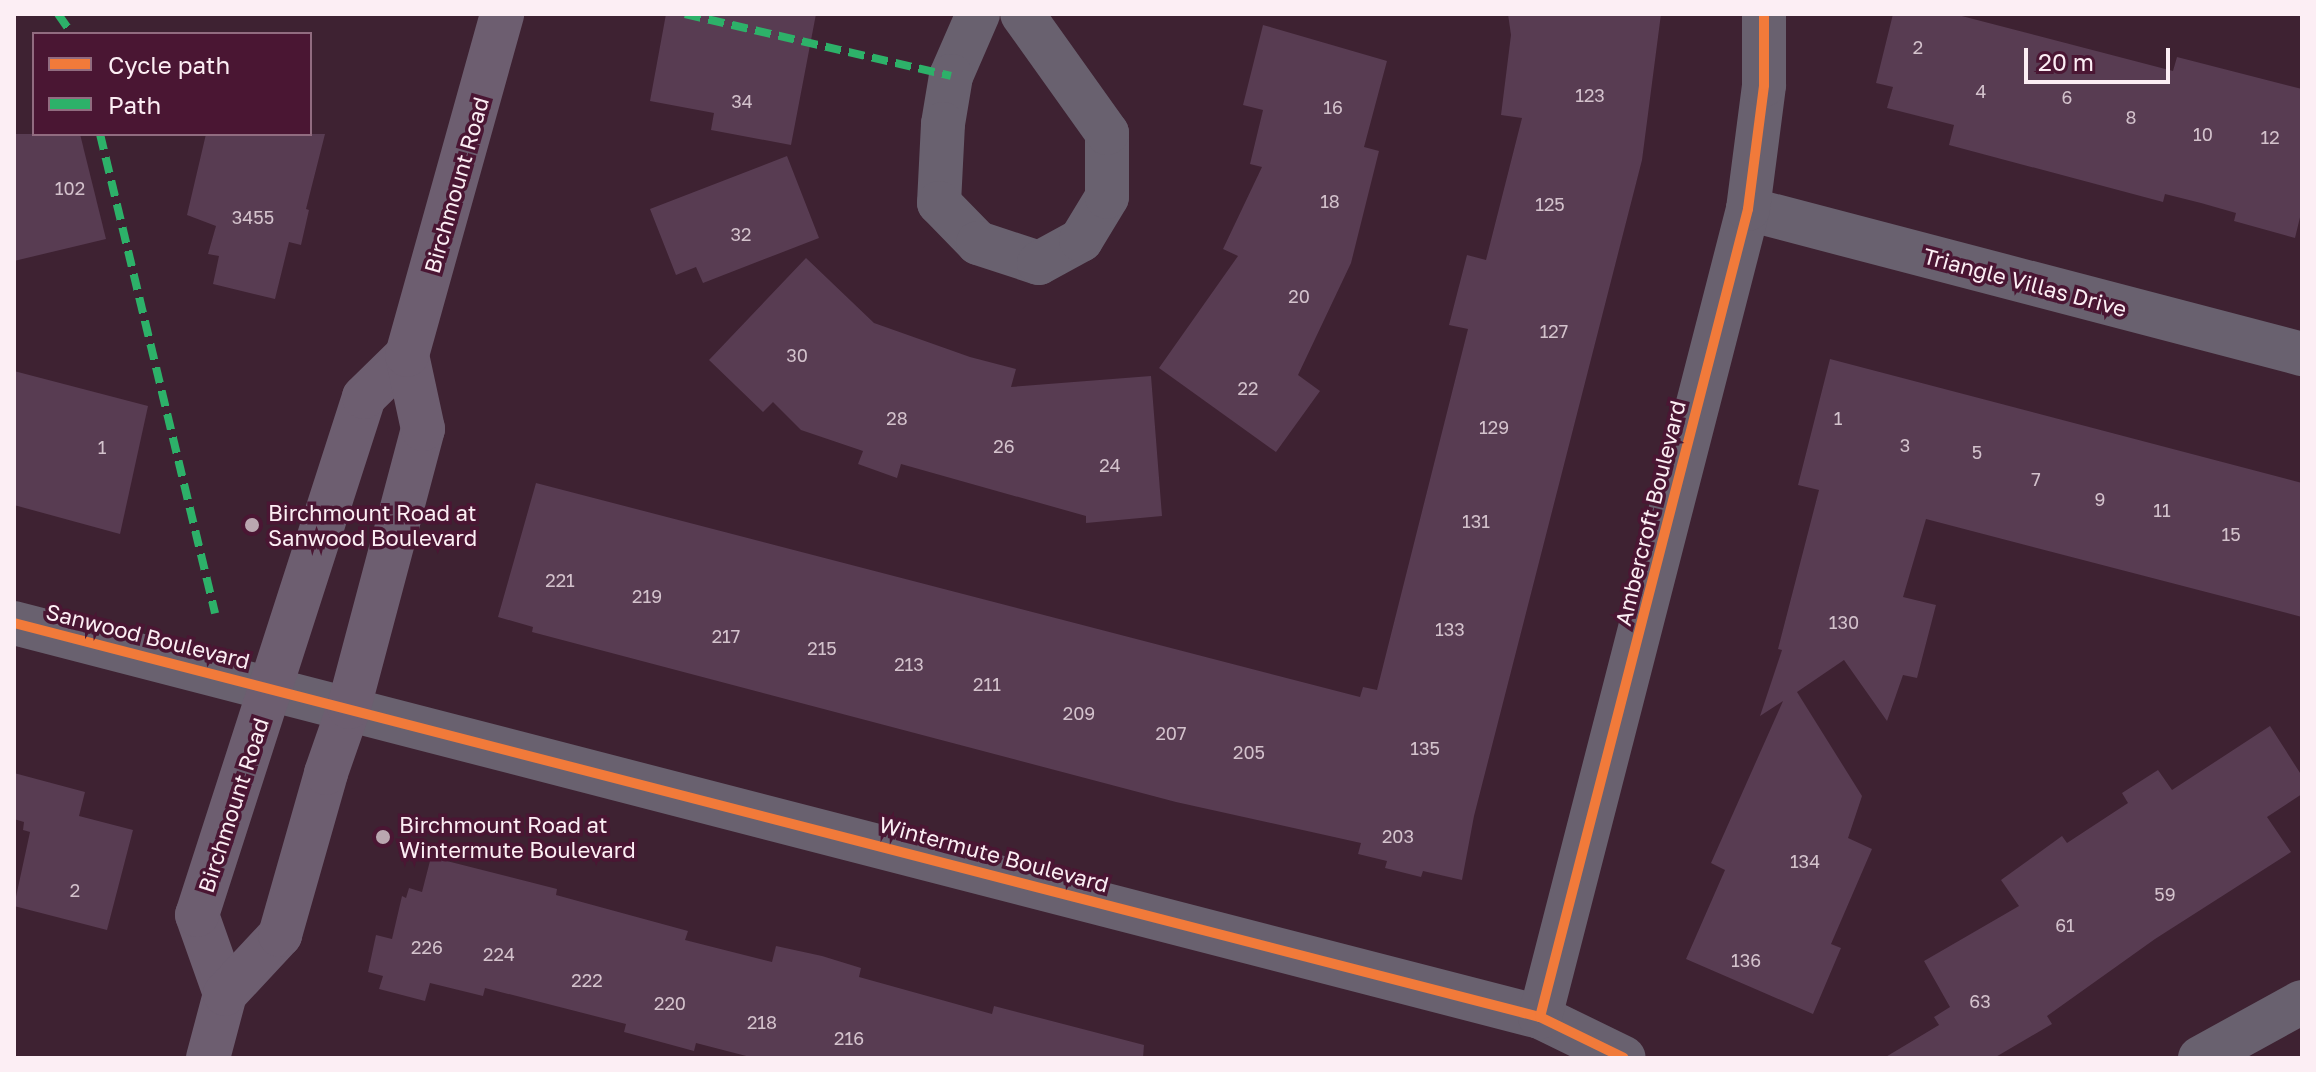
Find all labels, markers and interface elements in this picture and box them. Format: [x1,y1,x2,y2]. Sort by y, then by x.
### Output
legend [32,32,312,136]
scale bar [2028,32,2174,82]
house number: 2 [1913,36,1923,58]
text: 20 m [2038,47,2094,76]
text: Cycle path [108,50,230,79]
house number: 4 [1976,80,1986,102]
house number: 123 [1575,84,1605,106]
house number: 6 [2062,86,2072,108]
text: Path [108,90,161,119]
house number: 34 [731,90,753,112]
street label: Birchmount Road [418,94,494,276]
house number: 16 [1323,96,1343,118]
house number: 8 [2126,106,2136,128]
house number: 10 [2193,123,2213,145]
house number: 12 [2260,126,2280,148]
house number: 102 [55,177,85,199]
house number: 18 [1320,190,1340,212]
house number: 125 [1535,193,1565,215]
house number: 3455 [232,206,274,228]
house number: 32 [731,223,751,245]
street label: Triangle Villas Drive [1920,242,2130,322]
house number: 20 [1288,285,1310,307]
house number: 127 [1540,320,1568,342]
house number: 30 [786,344,808,366]
house number: 22 [1238,377,1258,399]
street label: Ambercroft Boulevard [1609,398,1691,628]
house number: 28 [886,407,908,429]
house number: 1 [1834,407,1842,429]
house number: 129 [1479,416,1509,438]
house number: 3 [1900,434,1910,456]
house number: 26 [993,435,1015,457]
house number: 1 [98,436,106,458]
house number: 5 [1972,441,1982,463]
house number: 24 [1099,454,1121,476]
house number: 7 [2031,468,2041,490]
house number: 9 [2095,488,2105,510]
place label: Birchmount Road at Sanwood Boulevard [268,499,477,550]
house number: 11 [2153,499,2171,521]
house number: 131 [1462,510,1490,532]
marker: Birchmount Road at Sanwood Boulevard [243,516,261,534]
house number: 15 [2221,523,2241,545]
house number: 221 [545,569,575,591]
house number: 219 [632,585,662,607]
street label: Sanwood Boulevard [43,598,253,674]
house number: 130 [1829,611,1859,633]
house number: 133 [1435,618,1465,640]
house number: 217 [712,625,740,647]
house number: 215 [807,637,837,659]
house number: 213 [894,653,924,675]
house number: 211 [973,673,1001,695]
house number: 209 [1063,702,1095,724]
street label: Birchmount Road [192,714,274,896]
house number: 207 [1155,722,1187,744]
house number: 135 [1410,737,1440,759]
house number: 205 [1233,741,1265,763]
place label: Birchmount Road at Wintermute Boulevard [399,811,636,862]
street label: Wintermute Boulevard [876,811,1112,897]
house number: 203 [1382,825,1414,847]
marker: Birchmount Road at Wintermute Boulevard [374,828,392,846]
house number: 134 [1790,850,1820,872]
house number: 2 [70,879,80,901]
house number: 59 [2154,883,2176,905]
house number: 61 [2055,914,2075,936]
house number: 226 [411,936,443,958]
house number: 224 [483,943,515,965]
house number: 136 [1731,949,1761,971]
house number: 222 [571,969,603,991]
house number: 63 [1969,990,1991,1012]
house number: 220 [654,992,686,1014]
house number: 218 [747,1011,777,1033]
house number: 216 [834,1027,864,1049]

